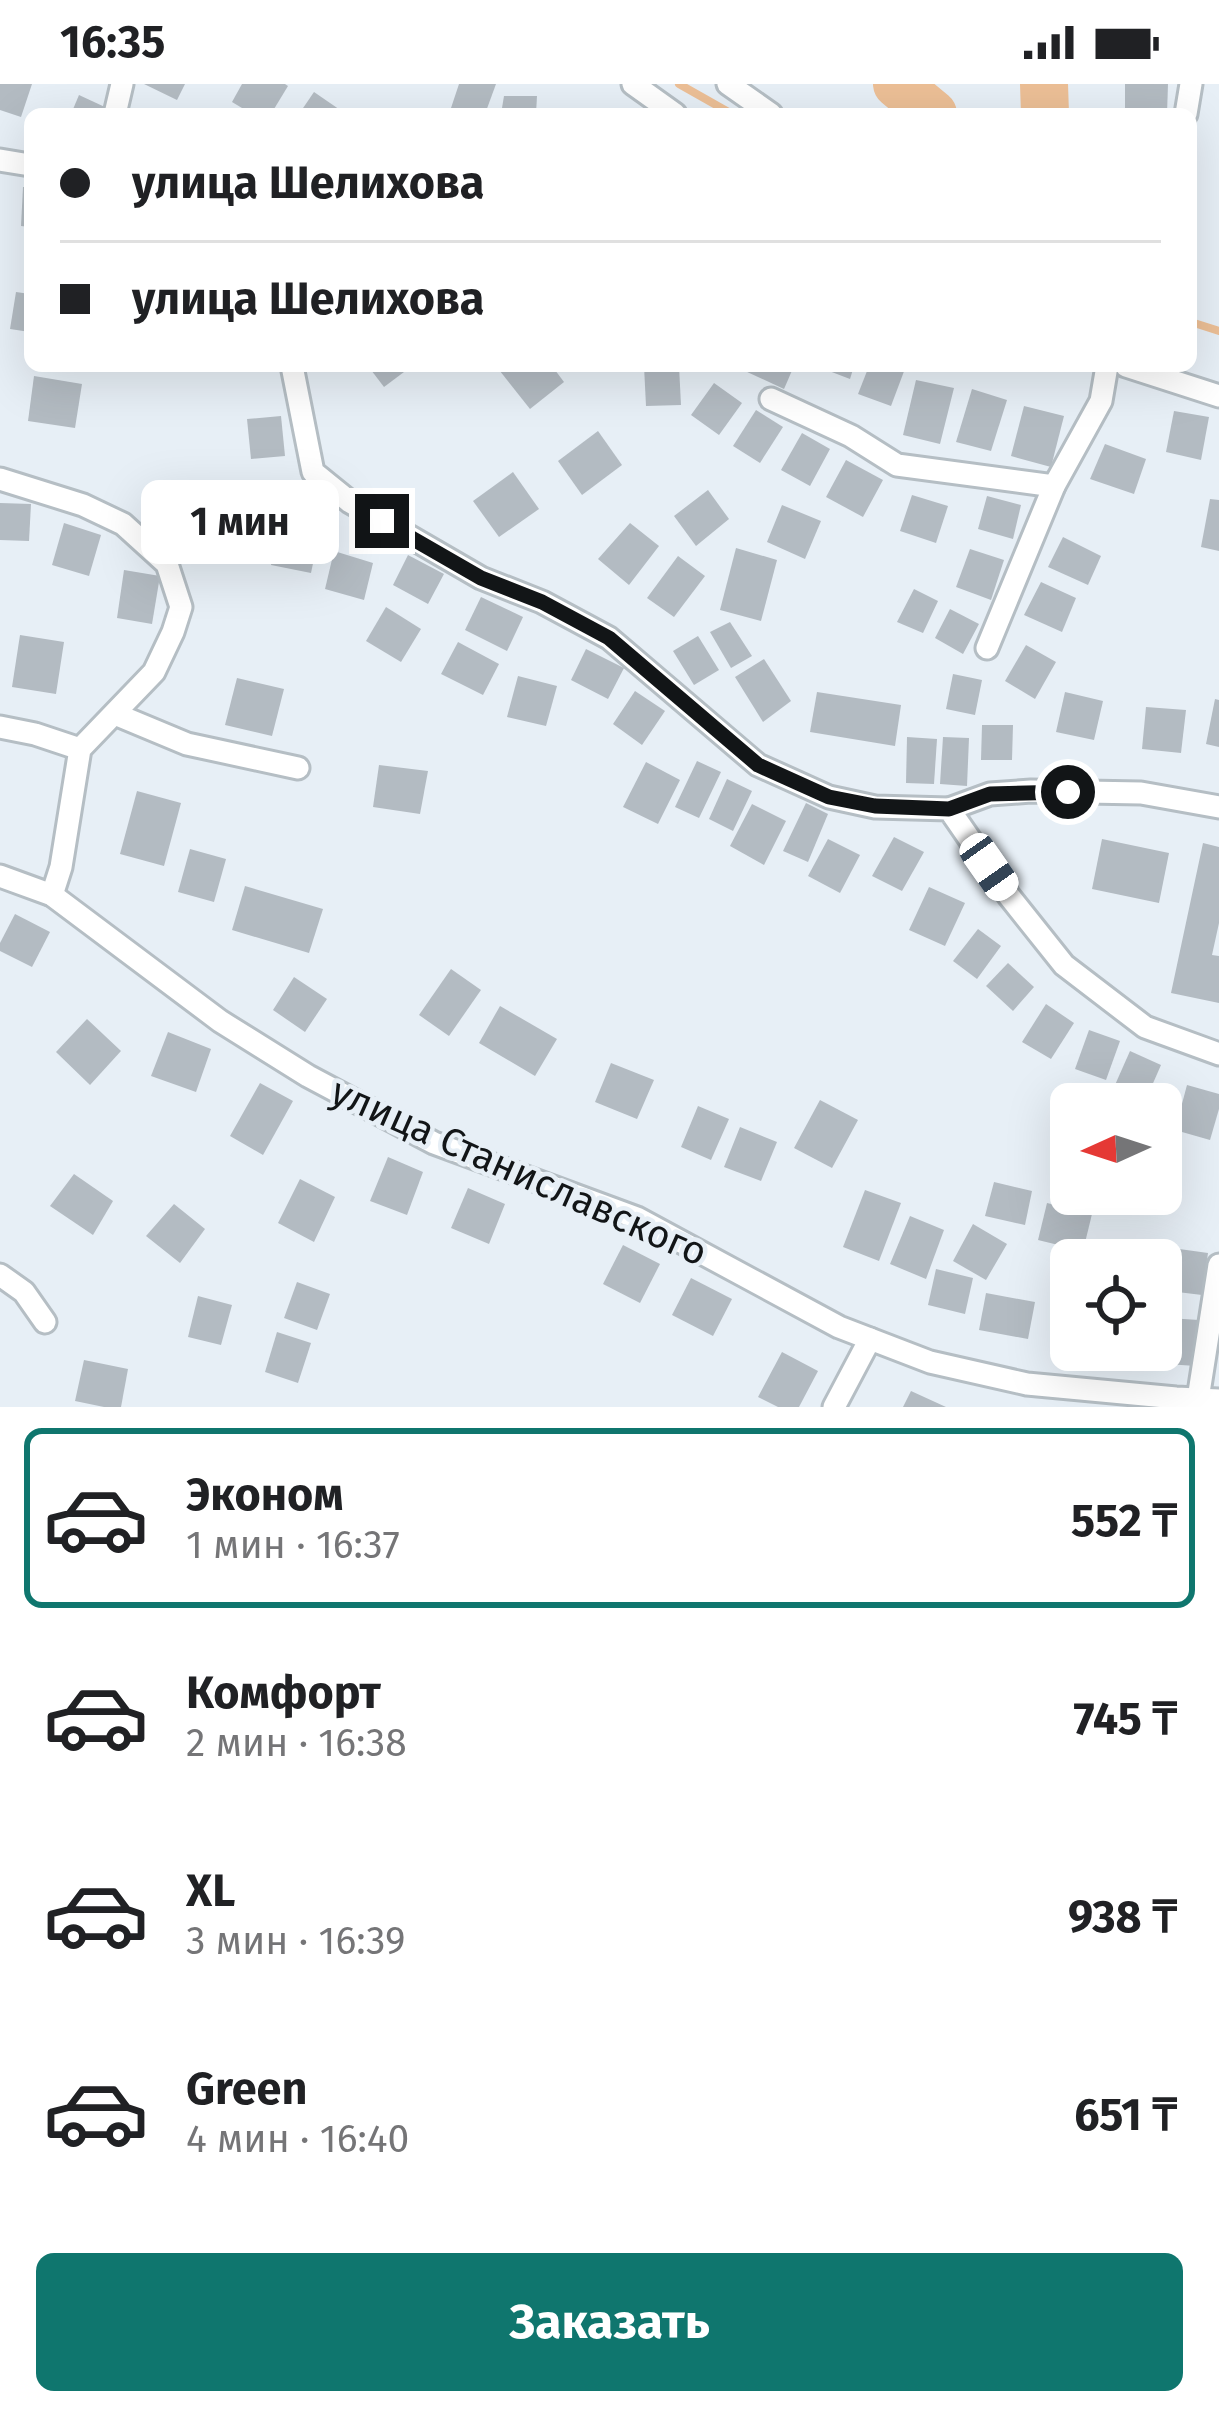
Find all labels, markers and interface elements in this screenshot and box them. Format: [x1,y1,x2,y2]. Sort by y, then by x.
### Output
text: 16:35 [60,15,165,69]
text: улица Шелихова [132,156,484,210]
text: улица Шелихова [132,272,484,326]
callout: 1 мин [142,479,340,563]
route end [355,494,409,548]
text: 1 мин [190,499,290,545]
route start [1041,765,1095,819]
car [954,827,1024,907]
street label: улица Станиславского [324,1068,714,1276]
north arrow [1050,1083,1182,1215]
map controls [1050,1083,1182,1371]
button: locate [1050,1239,1182,1371]
icon: car [42,1464,150,1572]
text: Эконом [186,1468,344,1522]
text: 552 ₸ [1071,1494,1177,1548]
text: 1 мин · 16:37 [186,1522,400,1568]
icon: car [42,1662,150,1770]
text: Комфорт [186,1666,381,1720]
text: 745 ₸ [1073,1692,1177,1746]
text: 2 мин · 16:38 [186,1720,407,1766]
icon: car [42,1860,150,1968]
text: XL [186,1864,235,1918]
text: 938 ₸ [1068,1890,1177,1944]
text: 3 мин · 16:39 [186,1918,405,1964]
icon: car [42,2058,150,2166]
text: Green [186,2062,307,2116]
text: 651 ₸ [1074,2088,1177,2142]
text: 4 мин · 16:40 [186,2116,409,2162]
button: Заказать [36,2253,1183,2391]

